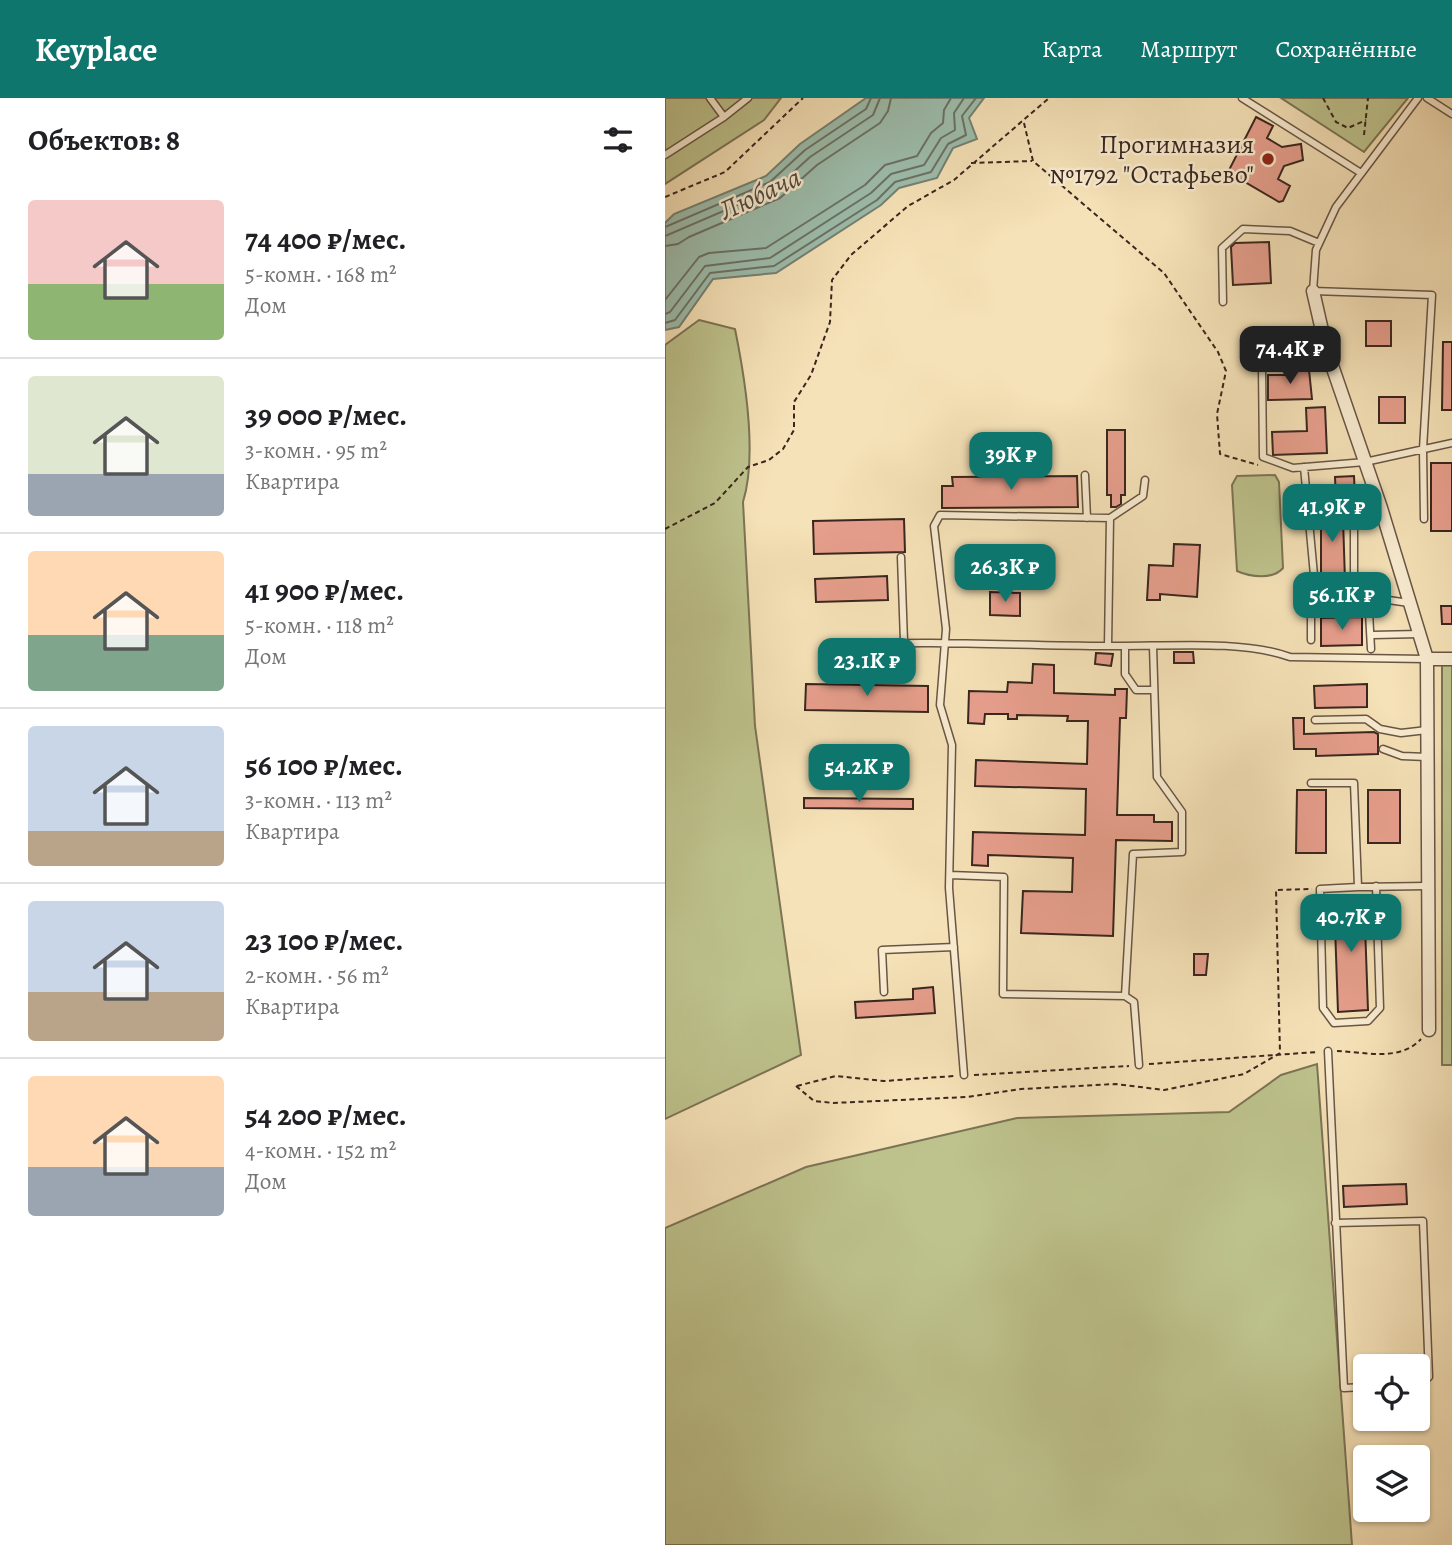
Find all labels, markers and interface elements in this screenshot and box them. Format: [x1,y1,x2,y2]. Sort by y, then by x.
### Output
text: Keyplace [35,27,157,72]
text: Карта [1042,33,1102,65]
text: Маршрут [1140,33,1238,65]
text: Сохранённые [1276,33,1417,65]
text: Объектов: 8 [28,120,180,160]
icon: filters [599,121,637,159]
place label: Прогимназия №1792 "Остафьево" [1049,127,1254,192]
marker: Прогимназия №1792 "Остафьево" [1260,151,1276,167]
water label: Любача [712,158,807,230]
text: 74 400 ₽/мес. [245,219,406,259]
icon: home [84,228,168,312]
text: 5-комн. · 168 m² [245,259,397,290]
text: Дом [245,290,287,321]
pin: 74.4K ₽ [1225,327,1355,386]
text: 74.4K ₽ [1256,333,1324,364]
text: 39 000 ₽/мес. [245,395,407,435]
icon: home [84,404,168,488]
pin: 39K ₽ [962,432,1060,492]
text: 3-комн. · 95 m² [245,435,387,466]
text: 39K ₽ [985,439,1037,470]
text: Квартира [245,466,340,497]
pin: 41.9K ₽ [1267,484,1397,544]
text: 41.9K ₽ [1299,491,1365,522]
pin: 26.3K ₽ [940,545,1070,604]
text: 26.3K ₽ [971,551,1039,582]
text: 41 900 ₽/мес. [245,570,404,610]
pin: 56.1K ₽ [1277,573,1407,632]
icon: home [84,579,168,663]
text: 56.1K ₽ [1309,579,1375,610]
text: 5-комн. · 118 m² [245,610,394,641]
pin: 23.1K ₽ [802,638,932,698]
text: Дом [245,641,287,672]
text: 23.1K ₽ [834,645,900,676]
pin: 54.2K ₽ [794,744,924,804]
text: 56 100 ₽/мес. [245,745,403,785]
text: 54.2K ₽ [825,751,893,782]
icon: home [84,754,168,838]
text: 3-комн. · 113 m² [245,785,392,816]
text: Квартира [245,816,340,847]
pin: 40.7K ₽ [1286,894,1416,954]
text: 40.7K ₽ [1316,901,1386,932]
text: 23 100 ₽/мес. [245,920,404,960]
icon: home [84,929,168,1013]
text: 2-комн. · 56 m² [245,960,389,991]
text: Квартира [245,991,340,1022]
text: 54 200 ₽/мес. [245,1095,407,1135]
icon: home [84,1104,168,1188]
text: 4-комн. · 152 m² [245,1135,396,1166]
text: Дом [245,1166,287,1197]
map controls [1353,1354,1430,1522]
button: locate [1353,1354,1430,1431]
button: layers [1353,1445,1430,1522]

